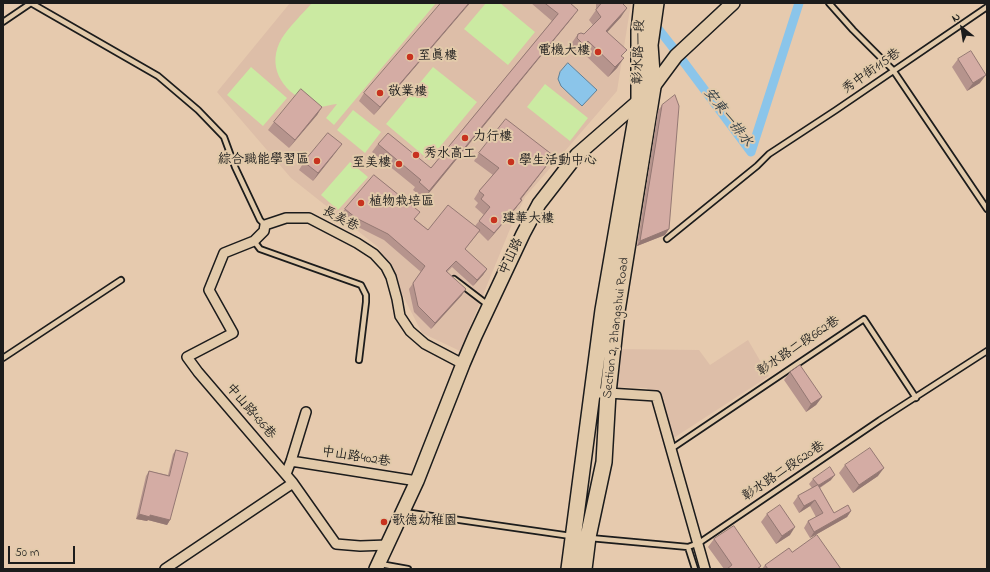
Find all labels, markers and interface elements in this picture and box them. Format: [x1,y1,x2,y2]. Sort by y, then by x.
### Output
north arrow [942,8,982,48]
text: N [949,9,963,26]
street label: 彰水路一段 [631,19,649,85]
place label: 電機大樓 [538,44,590,60]
street label: 秀中街115巷 [840,46,904,98]
marker: 電機大樓 [593,47,603,57]
place label: 至真樓 [418,49,457,65]
marker: 至真樓 [405,52,415,62]
place label: 敬業樓 [388,85,427,101]
water label: 安東一排水 [699,85,755,151]
marker: 敬業樓 [375,88,385,98]
place label: 力行樓 [473,130,512,146]
marker: 力行樓 [460,133,470,143]
place label: 秀水高工 [424,147,476,163]
marker: 秀水高工 [411,150,421,160]
place label: 綜合職能學習區 [218,153,309,169]
place label: 學生活動中心 [519,154,597,170]
marker: 綜合職能學習區 [312,156,322,166]
place label: 至美樓 [352,156,391,172]
marker: 學生活動中心 [506,157,516,167]
marker: 至美樓 [394,159,404,169]
place label: 植物栽培區 [369,195,434,211]
marker: 植物栽培區 [356,198,366,208]
street label: 長美巷 [319,204,361,236]
place label: 建華大樓 [502,212,554,228]
marker: 建華大樓 [489,215,499,225]
street label: 中山路 [497,236,527,278]
street label: Section 2, Zhangshui Road [601,257,633,399]
street label: 彰水路二段662巷 [755,314,843,380]
street label: 中山路436巷 [222,381,278,443]
street label: 彰水路二段620巷 [740,439,828,505]
street label: 中山路402巷 [320,445,392,471]
place label: 歌德幼稚園 [392,514,457,530]
marker: 歌德幼稚園 [379,517,389,527]
scale bar [10,538,77,564]
text: 50 m [15,544,39,562]

